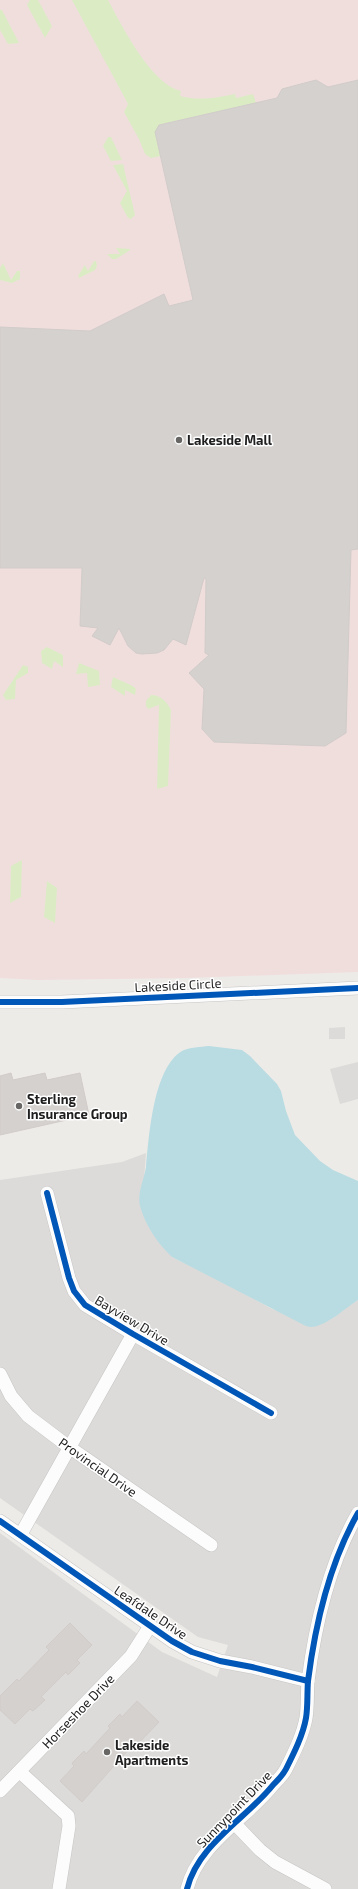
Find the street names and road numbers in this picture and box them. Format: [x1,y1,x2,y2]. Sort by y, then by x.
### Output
street label: Lakeside Circle [134,975,222,995]
street label: Bayview Drive [92,1292,172,1348]
street label: Provincial Drive [56,1434,140,1500]
street label: Leafdale Drive [111,1582,191,1642]
street label: Horseshoe Drive [39,1670,118,1752]
street label: Sunnypoint Drive [193,1767,275,1851]

